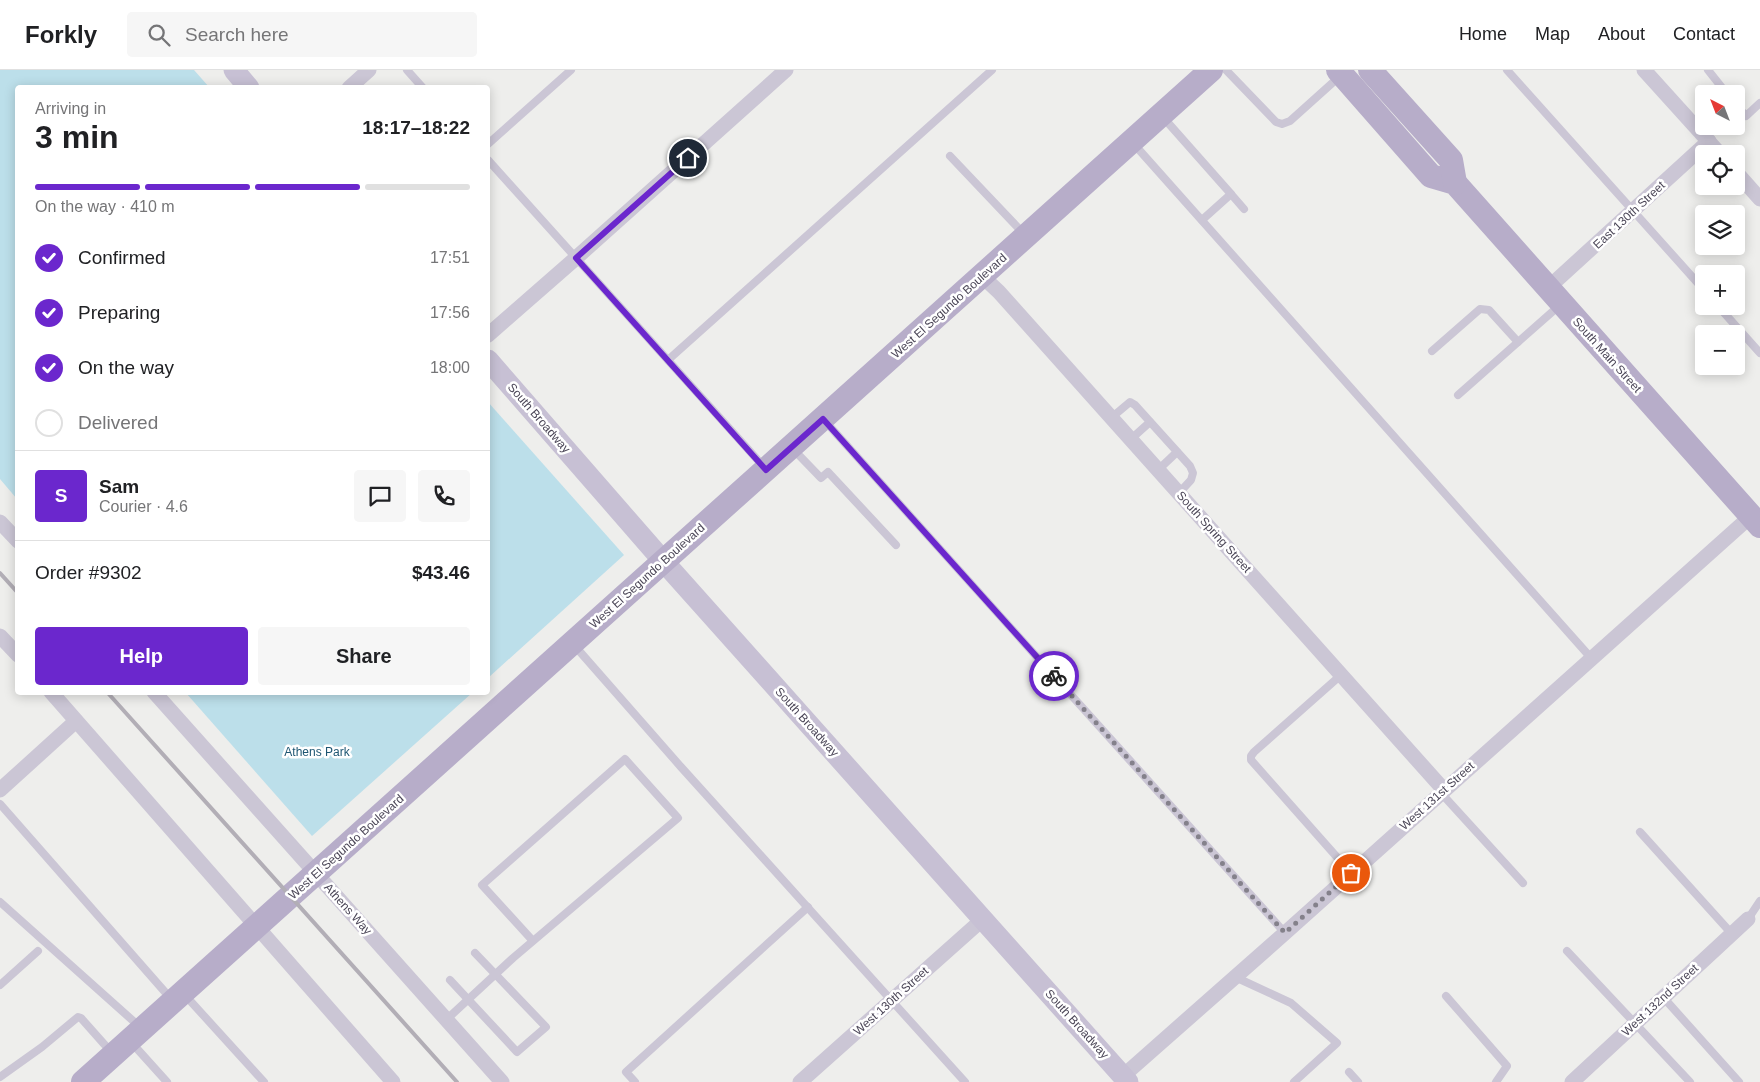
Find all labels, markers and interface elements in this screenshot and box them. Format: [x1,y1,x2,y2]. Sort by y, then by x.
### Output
search box [127,12,477,57]
text: Forkly [25,21,97,48]
icon: search [145,21,173,49]
text: Search here [185,24,289,45]
text: Home [1459,24,1507,44]
text: Map [1535,24,1570,44]
text: About [1598,24,1645,44]
text: Contact [1673,24,1735,44]
north arrow [1695,85,1745,135]
map controls [1695,85,1745,375]
text: Arriving in [35,100,106,117]
text: 18:17–18:22 [362,117,470,138]
text: 3 min [35,119,119,155]
pin [667,137,709,179]
icon: home [674,144,702,172]
button: locate [1695,145,1745,195]
street label: East 130th Street [1590,178,1668,252]
text: On the way · 410 m [35,198,175,215]
button: layers [1695,205,1745,255]
icon: check [35,244,63,272]
text: Confirmed [78,247,166,268]
text: 17:51 [430,249,470,266]
street label: West El Segundo Boulevard [889,251,1009,361]
button: + [1695,265,1745,315]
icon: check [35,299,63,327]
text: Preparing [78,302,160,323]
text: 17:56 [430,304,470,321]
street label: South Main Street [1570,315,1645,396]
button: − [1695,325,1745,375]
icon: check [35,354,63,382]
text: On the way [78,357,174,378]
text: 18:00 [430,359,470,376]
street label: South Broadway [505,380,573,456]
text: Delivered [78,412,158,433]
button: chat [354,470,406,522]
button: phone [418,470,470,522]
text: Sam [99,476,139,497]
text: S [55,485,67,506]
street label: South Spring Street [1174,488,1255,576]
text: Courier · 4.6 [99,498,188,515]
street label: West El Segundo Boulevard [587,521,707,631]
text: Order #9302 [35,562,142,583]
text: $43.46 [412,562,470,583]
button: Help [35,627,248,685]
button: Share [258,627,470,685]
courier [1029,651,1079,701]
icon: bike [1040,662,1068,690]
street label: South Broadway [772,685,842,759]
park label: Athens Park [284,745,351,759]
street label: West 131st Street [1397,759,1478,833]
street label: West El Segundo Boulevard [286,792,406,902]
pin [1330,852,1372,894]
icon: bag [1337,859,1365,887]
street label: Athens Way [321,880,375,938]
street label: West 132nd Street [1619,961,1702,1039]
street label: West 130th Street [851,963,932,1038]
street label: South Broadway [1042,987,1112,1061]

